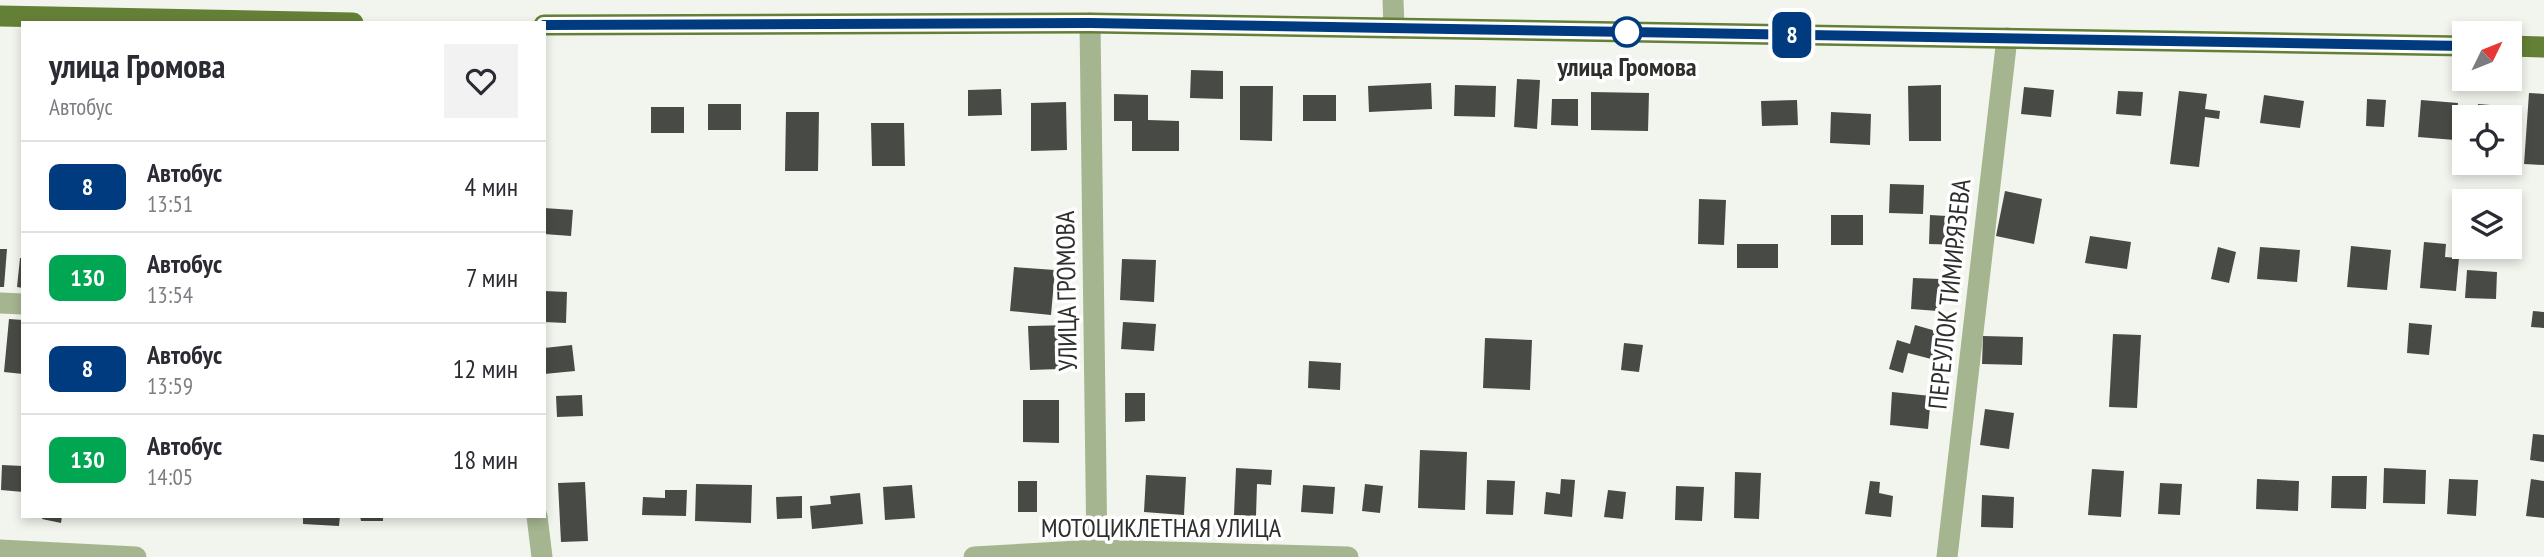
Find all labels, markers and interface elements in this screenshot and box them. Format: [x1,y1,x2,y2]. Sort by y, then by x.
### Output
line badge: 8 [1769,12,1815,58]
marker: улица Громова [1612,17,1642,47]
text: 8 [1786,19,1798,50]
north arrow [2452,21,2522,91]
map controls [2452,21,2522,259]
text: улица Громова [49,44,225,87]
button: heart [444,44,518,118]
place label: улица Громова [1556,50,1697,83]
text: Автобус [49,92,113,121]
button: locate [2452,105,2522,175]
text: Автобус [147,156,222,189]
text: 4 мин [465,170,518,203]
text: 8 [82,171,93,202]
street label: ПЕРЕУЛОК ТИМИРЯЗЕВА [1921,177,1978,411]
text: 13:51 [147,189,193,218]
button: layers [2452,189,2522,259]
street label: УЛИЦА ГРОМОВА [1048,210,1084,371]
text: Автобус [147,247,222,280]
text: 7 мин [466,261,518,294]
text: 130 [70,262,105,293]
text: 13:54 [147,280,193,309]
text: Автобус [147,338,222,371]
text: 12 мин [453,352,518,385]
text: 8 [82,353,93,384]
text: 13:59 [147,371,193,400]
text: Автобус [147,429,222,462]
text: 18 мин [453,443,518,476]
text: 130 [70,444,105,475]
text: 14:05 [147,462,193,491]
street label: МОТОЦИКЛЕТНАЯ УЛИЦА [1041,511,1282,544]

